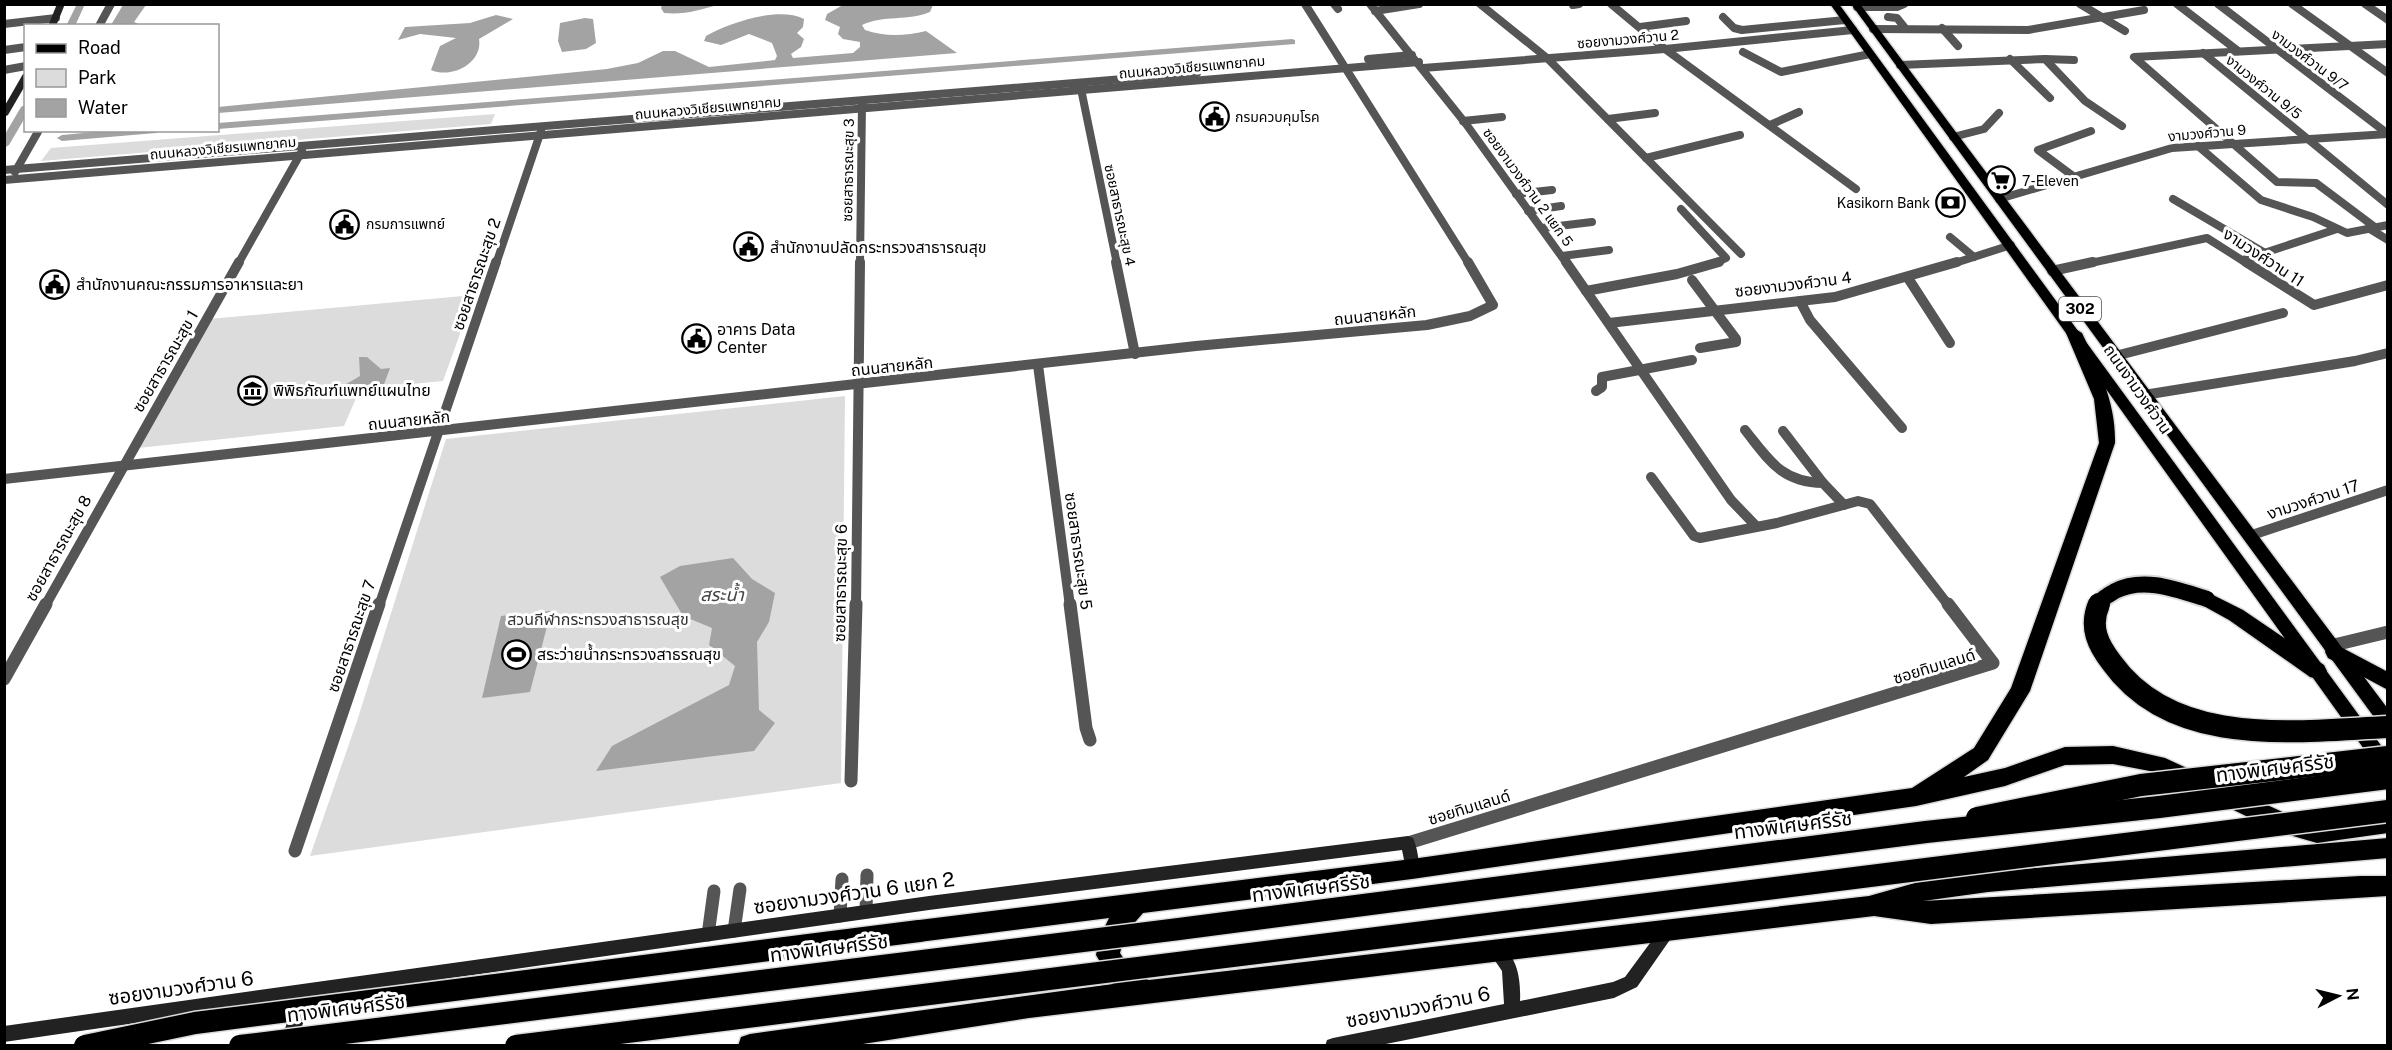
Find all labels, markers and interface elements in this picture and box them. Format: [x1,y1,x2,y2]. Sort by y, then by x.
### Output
legend [24,24,219,132]
street label: งามวงศ์วาน 9/7 [2269,26,2351,94]
street label: ซอยงามวงศ์วาน 2 [1576,27,1680,51]
text: Road [78,37,121,58]
street label: งามวงศ์วาน 9/5 [2223,52,2305,122]
street label: ถนนหลวงวิเชียรแพทยาคม [1118,53,1266,81]
text: Park [78,67,116,88]
street label: ถนนหลวงวิเชียรแพทยาคม [634,94,782,122]
text: Water [78,97,128,118]
public building icon: กรมควบคุมโรค [1198,101,1230,133]
place label: กรมควบคุมโรค [1235,109,1320,126]
street label: ซอยสาธารณะสุข 3 [839,118,858,222]
street label: งามวงศ์วาน 9 [2167,122,2247,144]
street label: ซอยงามวงศ์วาน 2 แยก 5 [1480,125,1576,249]
street label: ถนนหลวงวิเชียรแพทยาคม [149,134,297,162]
street label: ซอยสาธารณะสุข 4 [1100,163,1139,268]
supermarket icon: 7-Eleven [1985,165,2017,197]
place label: 7-Eleven [2022,173,2079,189]
bank icon: Kasikorn Bank [1935,187,1967,219]
place label: Kasikorn Bank [1837,195,1930,211]
public building icon: กรมการแพทย์ [329,208,361,240]
place label: กรมการแพทย์ [366,216,445,232]
street label: ซอยสาธารณะสุข 2 [448,216,505,333]
street label: งามวงศ์วาน 11 [2220,224,2308,291]
public building icon: สำนักงานปลัดกระทรวงสาธารณสุข [733,231,765,263]
place label: สำนักงานปลัดกระทรวงสาธารณสุข [770,238,987,257]
public building icon: สำนักงานคณะกรรมการอาหารและยา [39,268,71,300]
street label: ซอยงามวงศ์วาน 4 [1734,268,1852,301]
place label: สำนักงานคณะกรรมการอาหารและยา [76,275,304,294]
road number: 302 [2059,297,2101,321]
street label: ถนนสายหลัก [1333,302,1417,329]
street label: ซอยสาธารณะสุข 1 [129,307,202,416]
place label: อาคาร Data Center [717,320,795,357]
public building icon: อาคาร Data Center [680,322,712,354]
street label: ถนนงามวงศ์วาน [2100,341,2175,438]
street label: ถนนสายหลัก [850,353,934,380]
museum icon: พิพิธภัณฑ์แพทย์แผนไทย [236,374,268,406]
place label: พิพิธภัณฑ์แพทย์แผนไทย [273,381,431,400]
street label: ถนนสายหลัก [367,407,451,434]
street label: งามวงศ์วาน 17 [2265,476,2362,523]
street label: ซอยสาธารณะสุข 5 [1061,491,1096,611]
street label: ซอยสาธารณะสุข 8 [21,492,95,605]
street label: ซอยสาธารณะสุข 6 [830,524,851,642]
street label: ซอยสาธารณะสุข 7 [323,577,380,695]
water label: สระน้ำ [700,582,744,605]
park label: สวนกีฬากระทรวงสาธารณสุข [507,610,689,629]
sports icon: สระว่ายน้ำกระทรวงสาธรณสุข [500,638,532,670]
place label: สระว่ายน้ำกระทรวงสาธรณสุข [537,643,721,664]
street label: ซอยทิมแลนด์ [1891,645,1978,688]
street label: ทางพิเศษศรีรัช [2214,749,2336,787]
street label: ซอยทิมแลนด์ [1426,786,1513,829]
street label: ทางพิเศษศรีรัช [1732,806,1854,844]
street label: ซอยงามวงศ์วาน 6 แยก 2 [752,867,956,919]
street label: ทางพิเศษศรีรัช [1250,869,1372,907]
street label: ทางพิเศษศรีรัช [768,929,890,967]
street label: ซอยงามวงศ์วาน 6 [107,966,255,1010]
north arrow [2308,966,2368,1026]
street label: ซอยงามวงศ์วาน 6 [1344,981,1492,1033]
text: N [2342,987,2363,1002]
street label: ทางพิเศษศรีรัช [285,989,407,1027]

